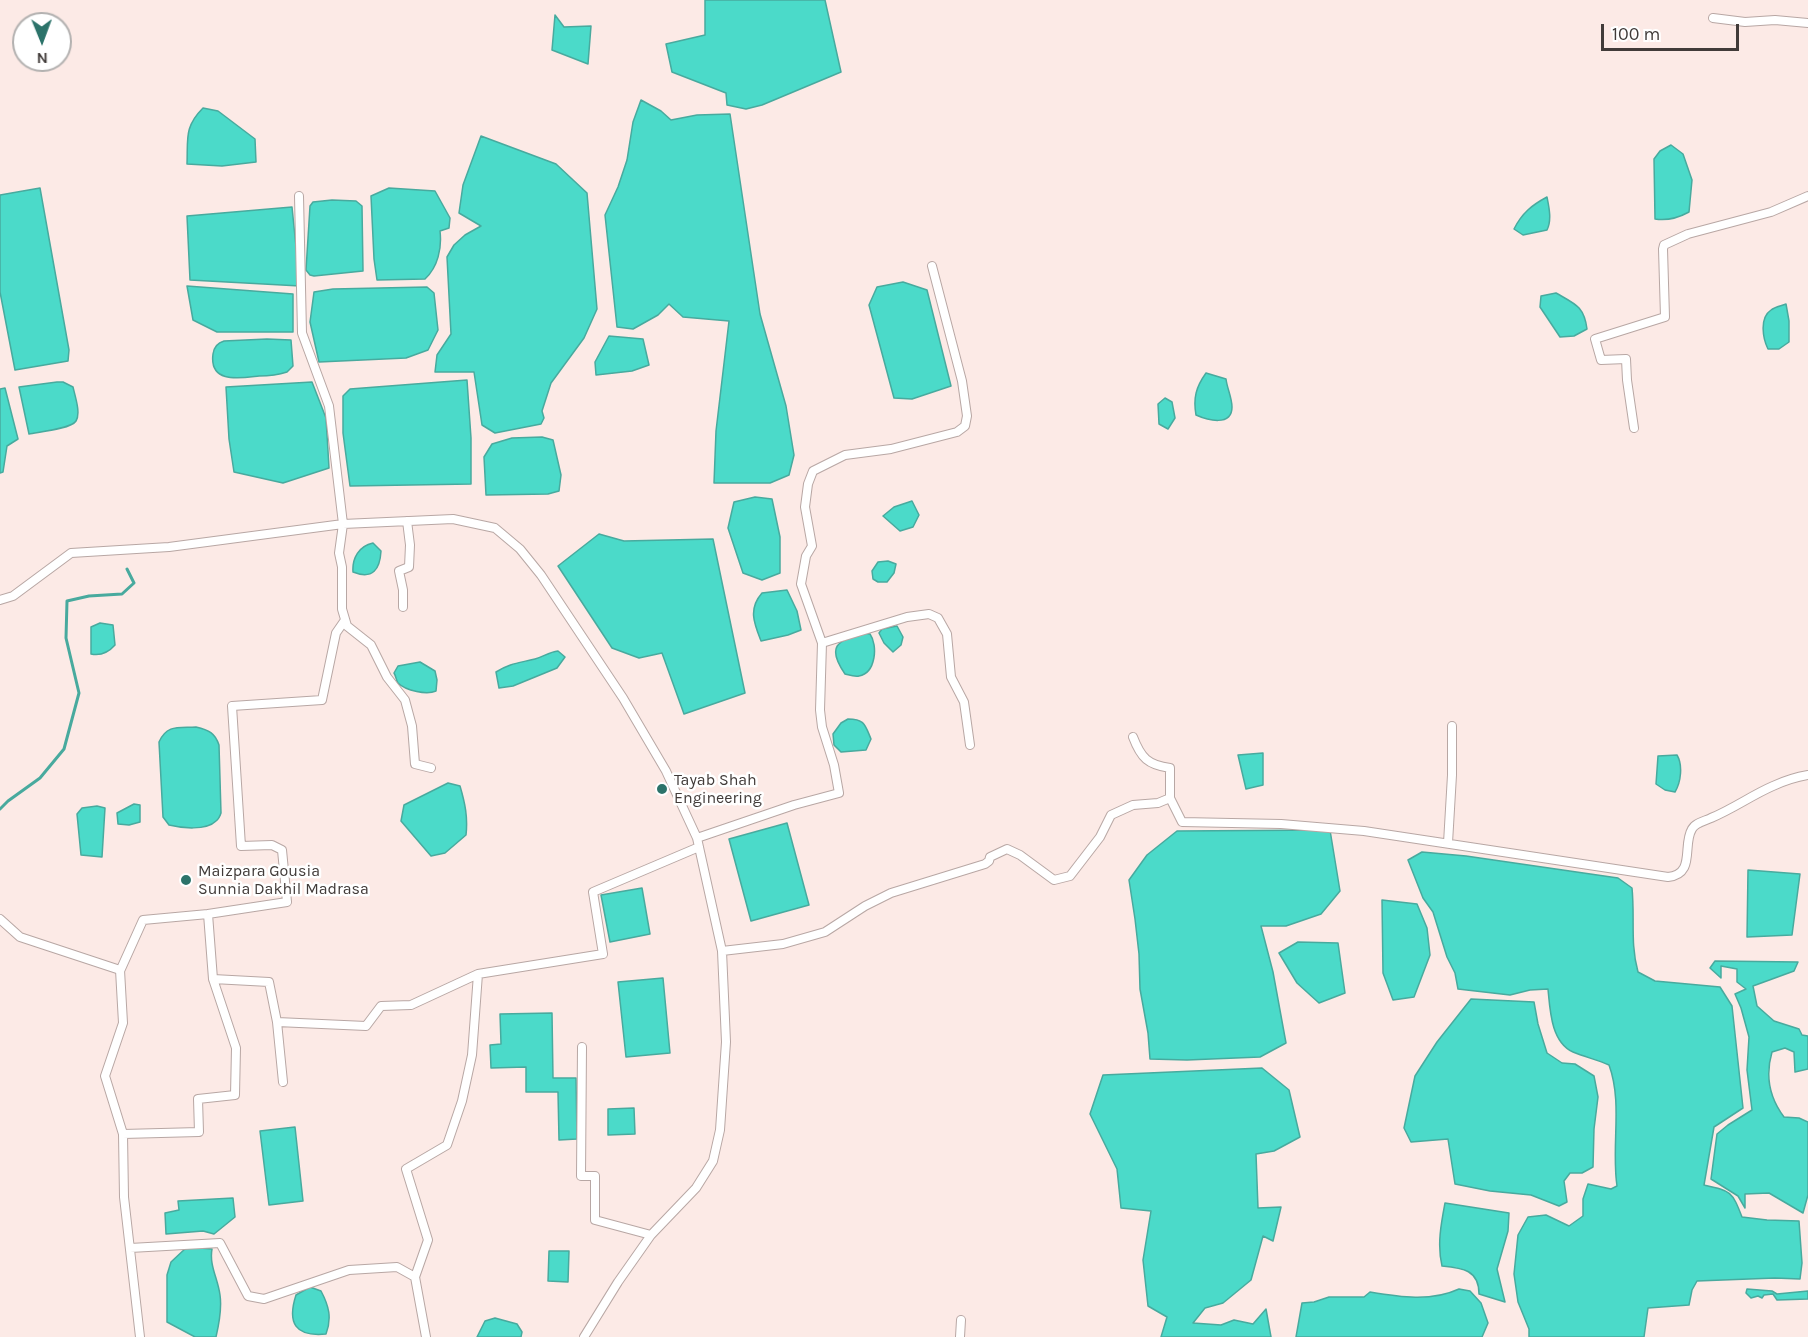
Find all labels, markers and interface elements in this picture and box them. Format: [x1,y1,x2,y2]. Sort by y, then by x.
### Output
north arrow [12,12,72,72]
scale bar [1604,12,1742,50]
text: 100 m [1612,23,1660,45]
text: N [36,49,48,68]
place label: Tayab Shah Engineering [674,770,762,808]
marker: Tayab Shah Engineering [655,782,669,796]
place label: Maizpara Gousia Sunnia Dakhil Madrasa [198,861,369,899]
marker: Maizpara Gousia Sunnia Dakhil Madrasa [179,873,193,887]

